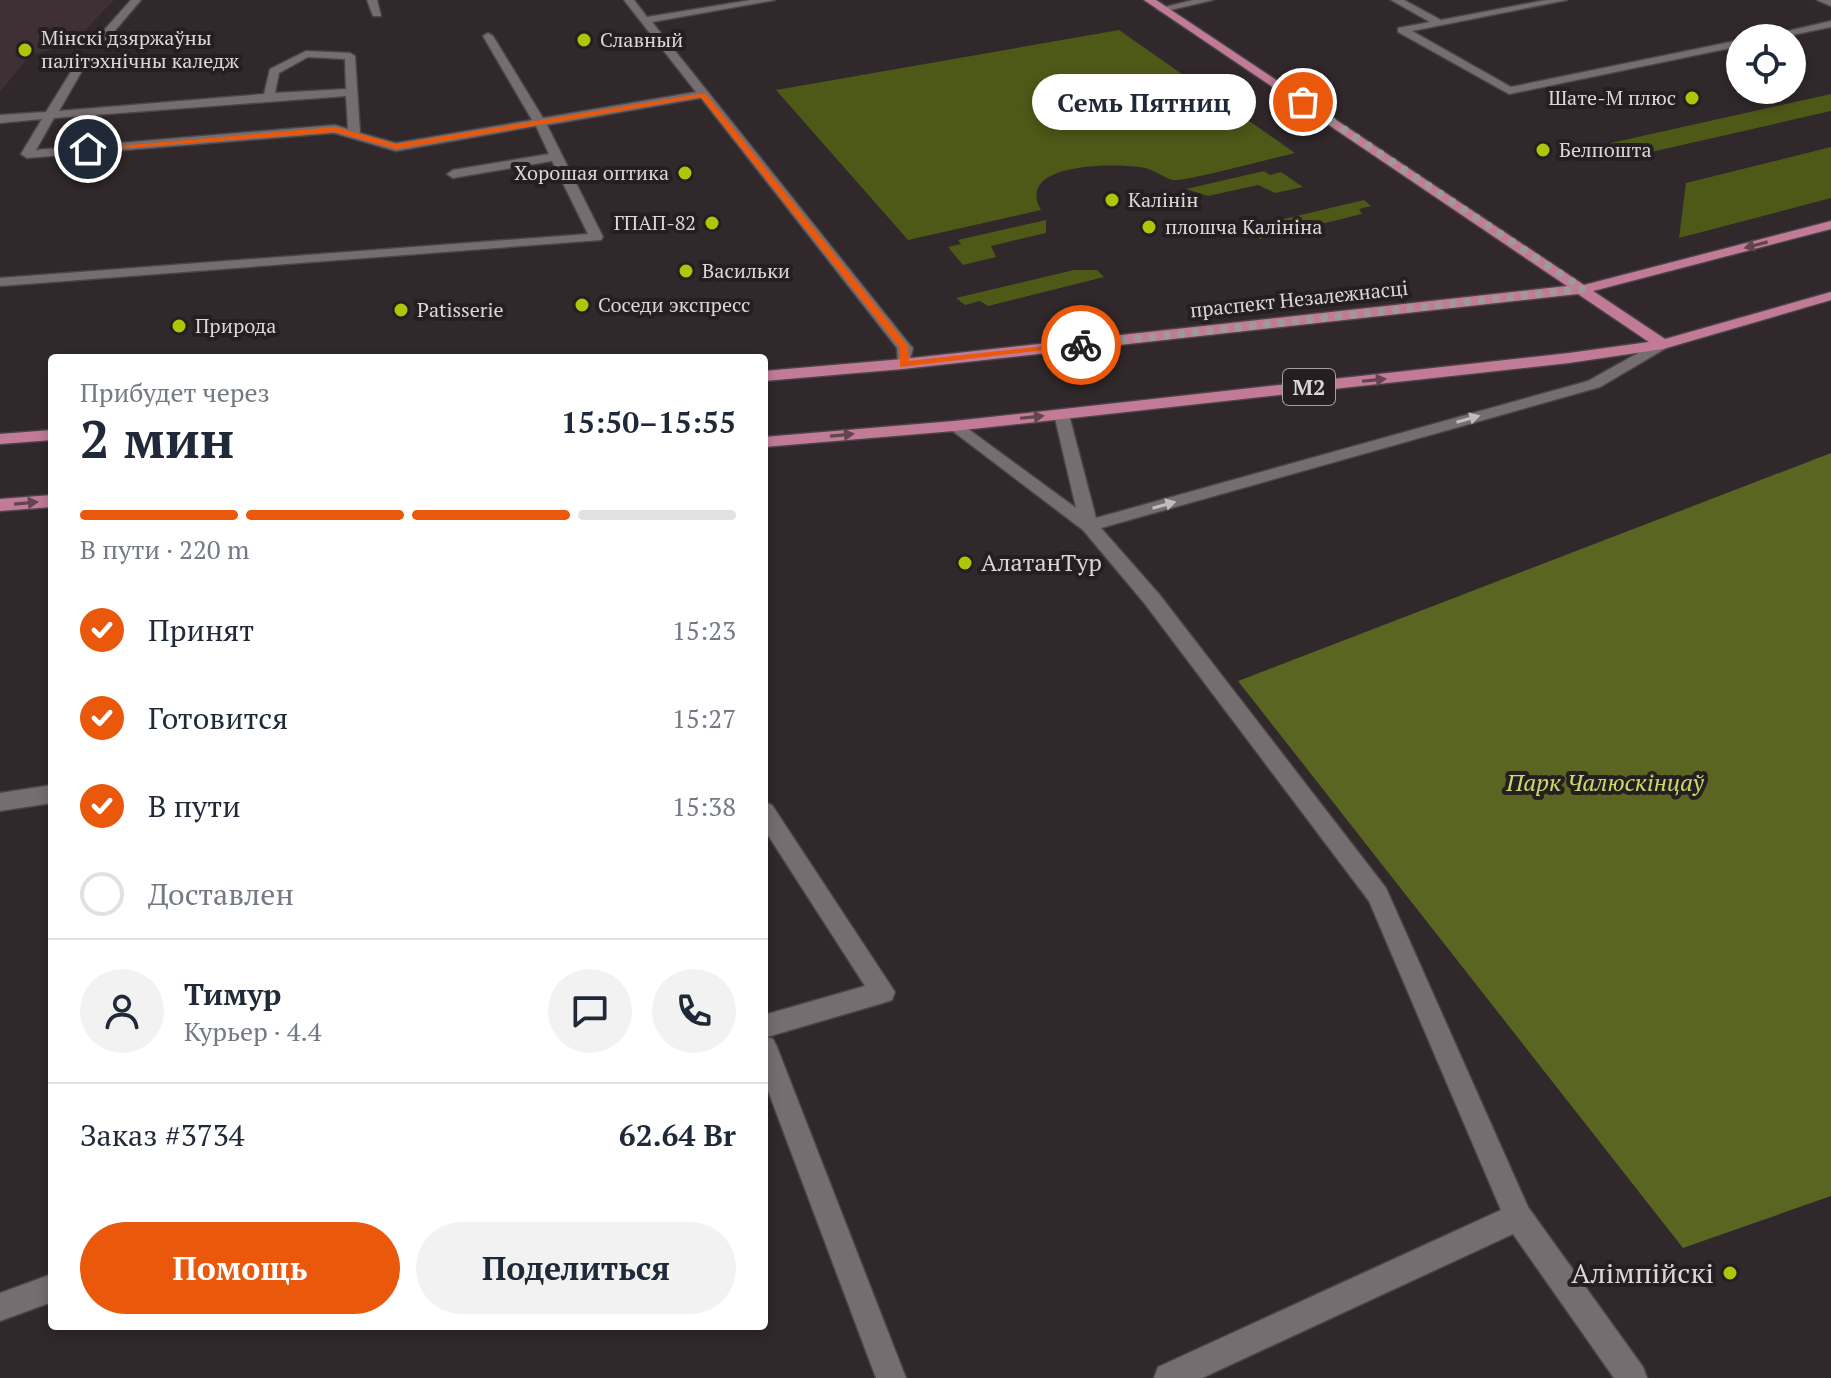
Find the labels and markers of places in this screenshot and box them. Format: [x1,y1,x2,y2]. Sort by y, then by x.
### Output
place label: Мінскі дзяржаўны палітэхнічны каледж [41,24,239,74]
place label: Славный [600,26,683,53]
marker: Славный [575,31,593,49]
marker: Мінскі дзяржаўны палітэхнічны каледж [16,41,34,59]
pin [1269,68,1337,136]
callout: Семь Пятниц [1031,74,1255,130]
place label: Шате-М плюс [1549,84,1676,111]
marker: Шате-М плюс [1683,89,1701,107]
pin [54,115,122,183]
place label: Белпошта [1559,136,1652,163]
marker: Белпошта [1534,141,1552,159]
place label: Хорошая оптика [514,159,669,186]
marker: Хорошая оптика [676,164,694,182]
place label: Калінін [1128,186,1198,213]
marker: Калінін [1103,191,1121,209]
place label: ГПАП-82 [614,209,696,236]
place label: плошча Калініна [1165,213,1322,240]
marker: ГПАП-82 [703,214,721,232]
marker: плошча Калініна [1140,218,1158,236]
place label: Васильки [702,257,790,284]
marker: Васильки [677,262,695,280]
place label: Соседи экспресс [598,291,750,318]
place label: Patisserie [417,296,504,323]
marker: Соседи экспресс [573,296,591,314]
marker: Patisserie [392,301,410,319]
place label: Природа [195,312,276,339]
marker: Природа [170,317,188,335]
place label: АлатанТур [981,546,1102,578]
marker: АлатанТур [956,554,974,572]
place label: Алімпійскі [1571,1254,1714,1291]
marker: Алімпійскі [1721,1264,1739,1282]

